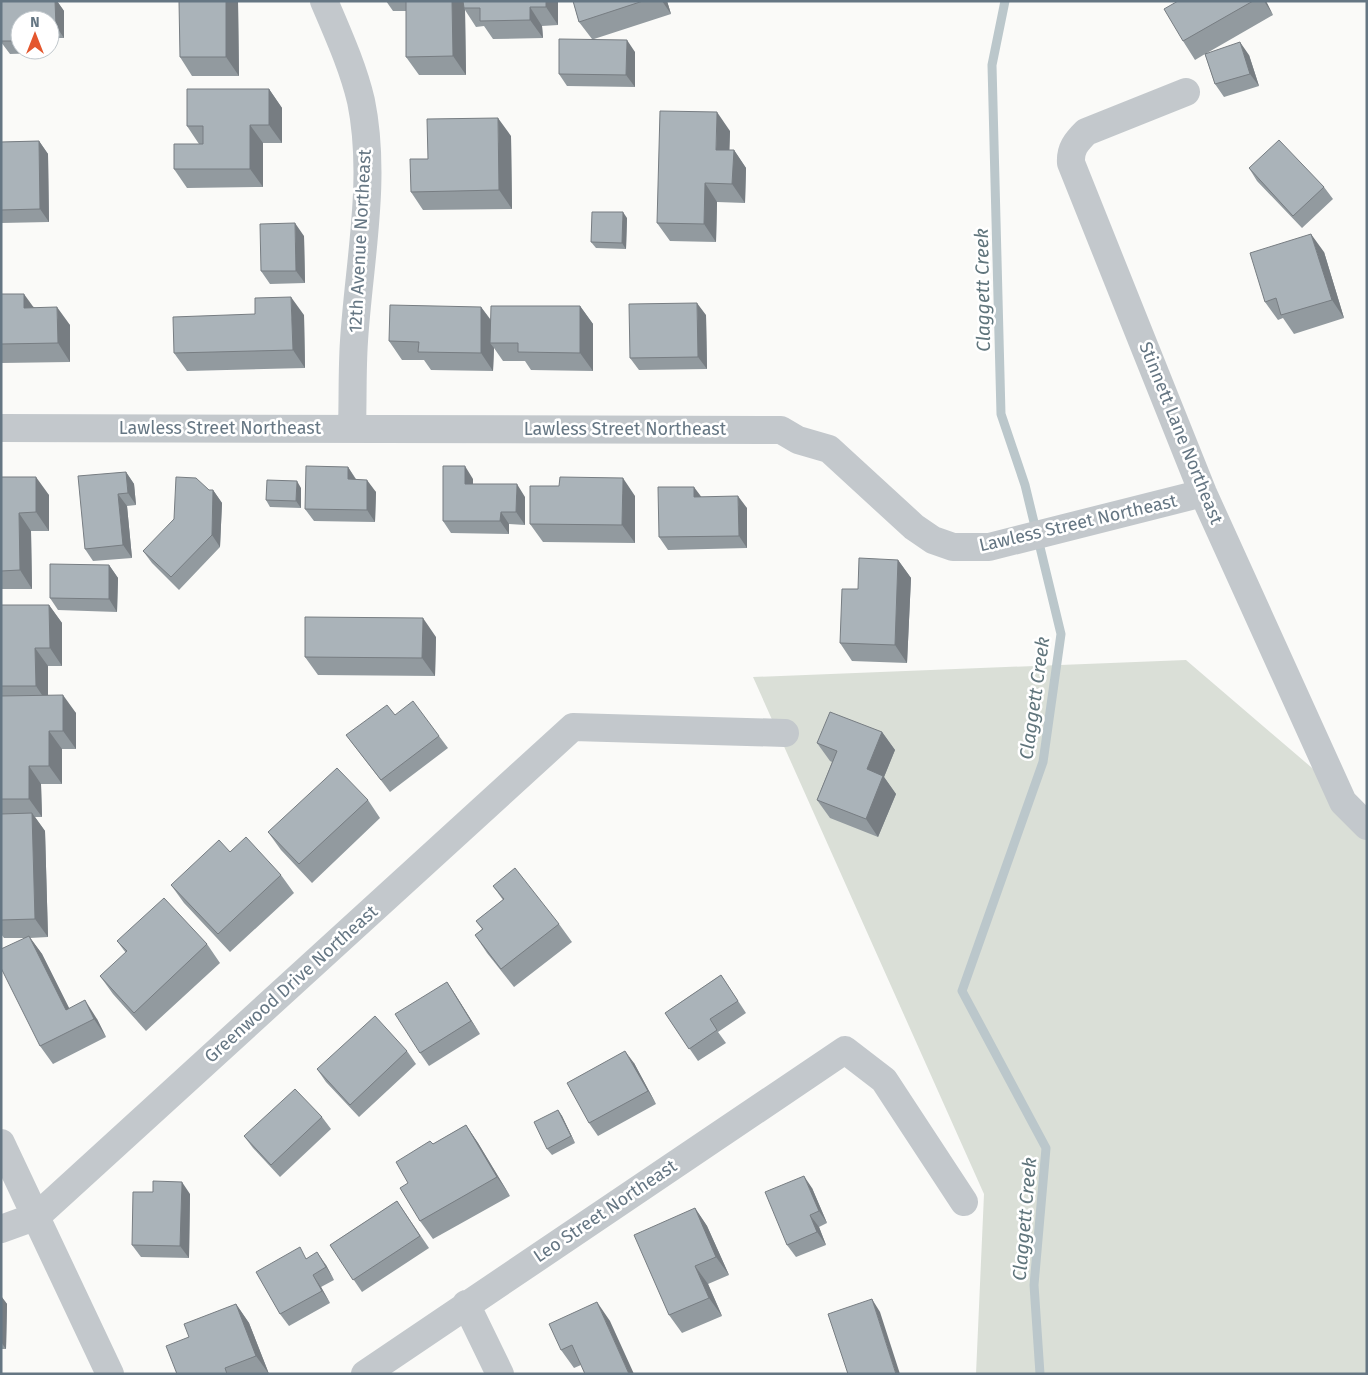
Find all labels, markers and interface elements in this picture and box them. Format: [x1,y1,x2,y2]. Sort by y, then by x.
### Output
north arrow [10,10,60,60]
text: N [30,14,40,31]
street label: 12th Avenue Northeast [344,148,376,333]
water label: Claggett Creek [970,228,995,352]
street label: Stinnett Lane Northeast [1134,339,1228,528]
street label: Lawless Street Northeast [119,417,322,439]
street label: Lawless Street Northeast [524,418,727,440]
street label: Lawless Street Northeast [977,489,1180,556]
water label: Claggett Creek [1015,635,1054,761]
street label: Greenwood Drive Northeast [200,900,382,1068]
street label: Leo Street Northeast [529,1155,681,1267]
water label: Claggett Creek [1008,1156,1041,1282]

